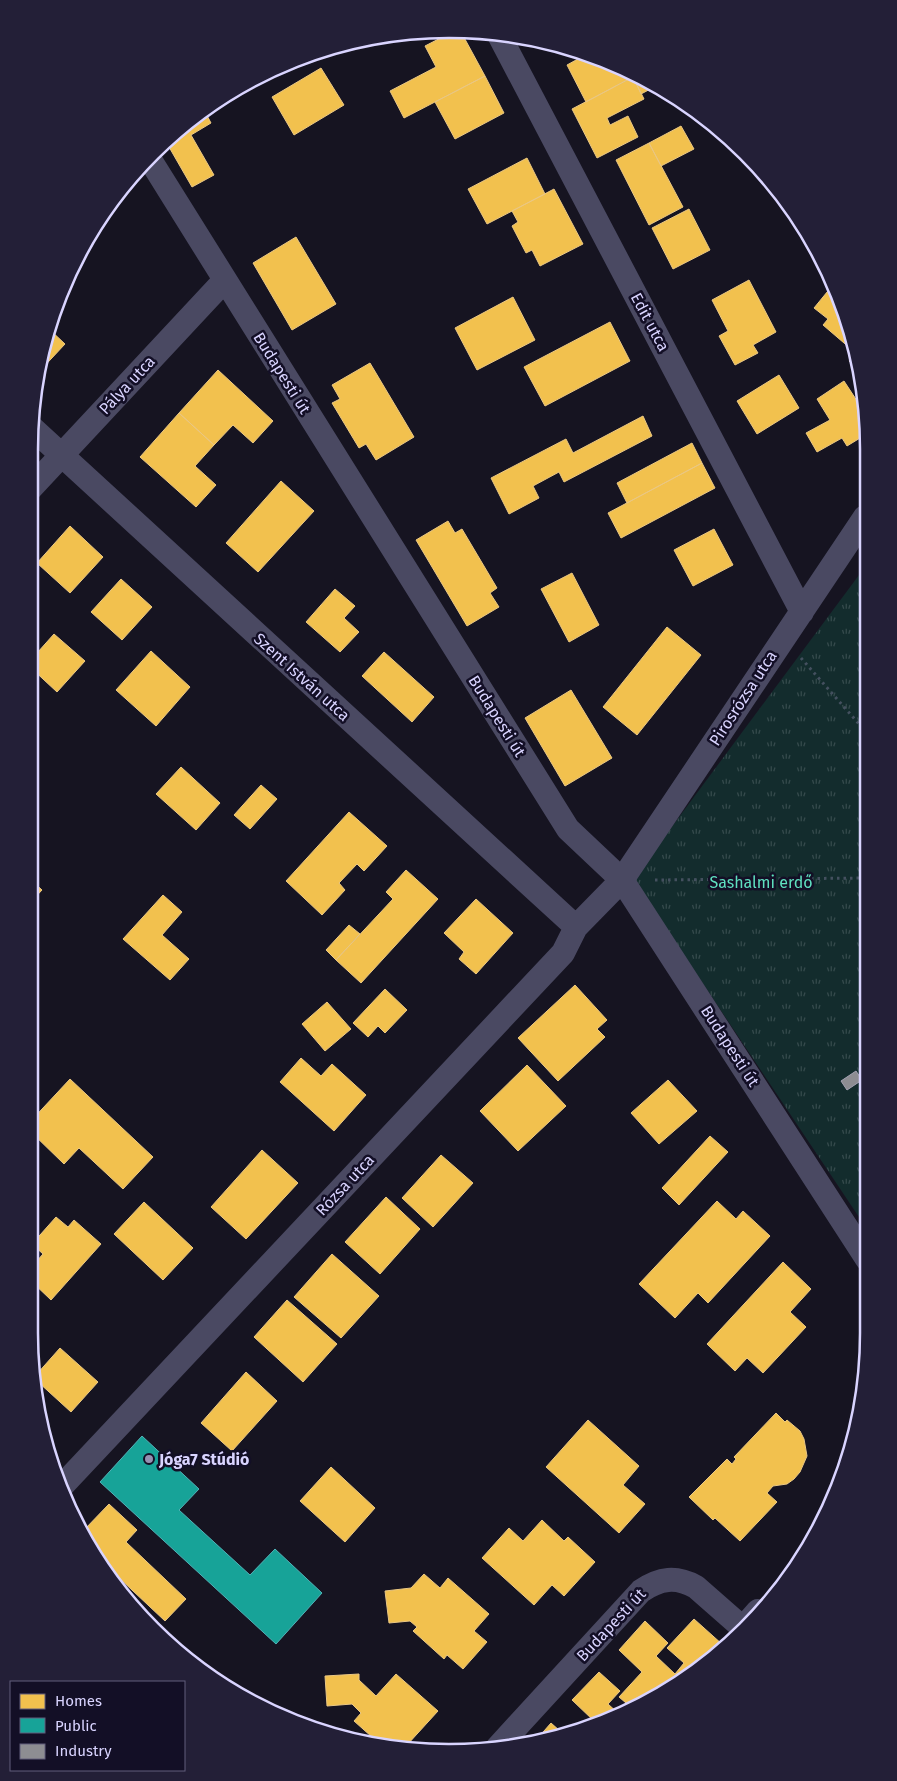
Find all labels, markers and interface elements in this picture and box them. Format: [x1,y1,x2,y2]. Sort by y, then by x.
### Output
street label: Edit utca [627,290,673,354]
street label: Budapesti út [249,329,315,417]
street label: Pálya utca [95,352,159,418]
street label: Szent István utca [250,629,354,725]
street label: Pirosrózsa utca [705,647,781,749]
street label: Budapesti út [464,672,530,760]
park label: Sashalmi erdő [709,873,813,892]
street label: Budapesti út [697,1002,763,1090]
street label: Rózsa utca [312,1150,378,1220]
place label: Jóga7 Stúdió [158,1450,249,1469]
marker: Jóga7 Stúdió [143,1453,155,1465]
street label: Budapesti út [572,1584,650,1665]
legend [10,1681,185,1771]
text: Homes [55,1692,102,1710]
text: Public [55,1717,97,1735]
text: Industry [55,1742,112,1760]

